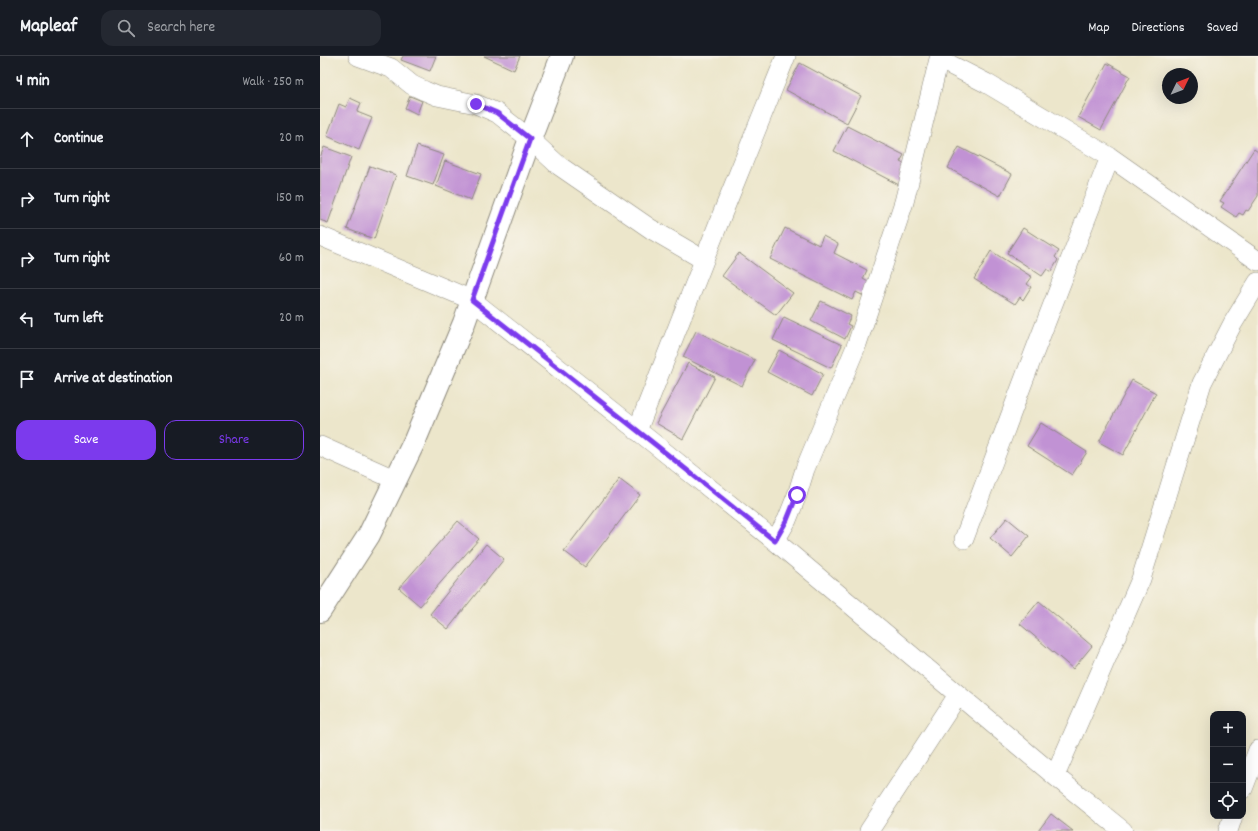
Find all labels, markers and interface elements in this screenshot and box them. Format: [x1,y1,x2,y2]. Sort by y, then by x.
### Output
search box [101,10,381,46]
text: Mapleaf [20,14,77,41]
icon: search [115,17,137,39]
text: Search here [147,17,215,39]
text: Map [1088,18,1110,38]
text: Directions [1132,18,1185,38]
text: Saved [1207,18,1238,38]
north arrow [1162,68,1198,104]
text: 4 min [16,70,50,94]
text: Walk · 250 m [242,73,304,92]
route end [467,95,485,113]
icon: ahead [16,128,38,150]
text: Continue [54,128,103,150]
text: 20 m [279,129,304,148]
icon: right [16,188,38,210]
text: Turn right [54,188,110,210]
text: 150 m [276,189,304,208]
icon: right [16,248,38,270]
text: Turn right [54,248,110,270]
text: 60 m [279,249,304,268]
icon: left [16,308,38,330]
text: Turn left [54,308,103,330]
text: 20 m [279,309,304,328]
icon: arrive [16,368,38,390]
text: Arrive at destination [54,368,172,390]
button: Save [16,420,156,460]
button: Share [164,420,304,460]
route start [788,486,806,504]
map controls [1210,711,1246,819]
button: + [1210,711,1246,747]
button: − [1210,747,1246,783]
button: locate [1210,783,1246,819]

